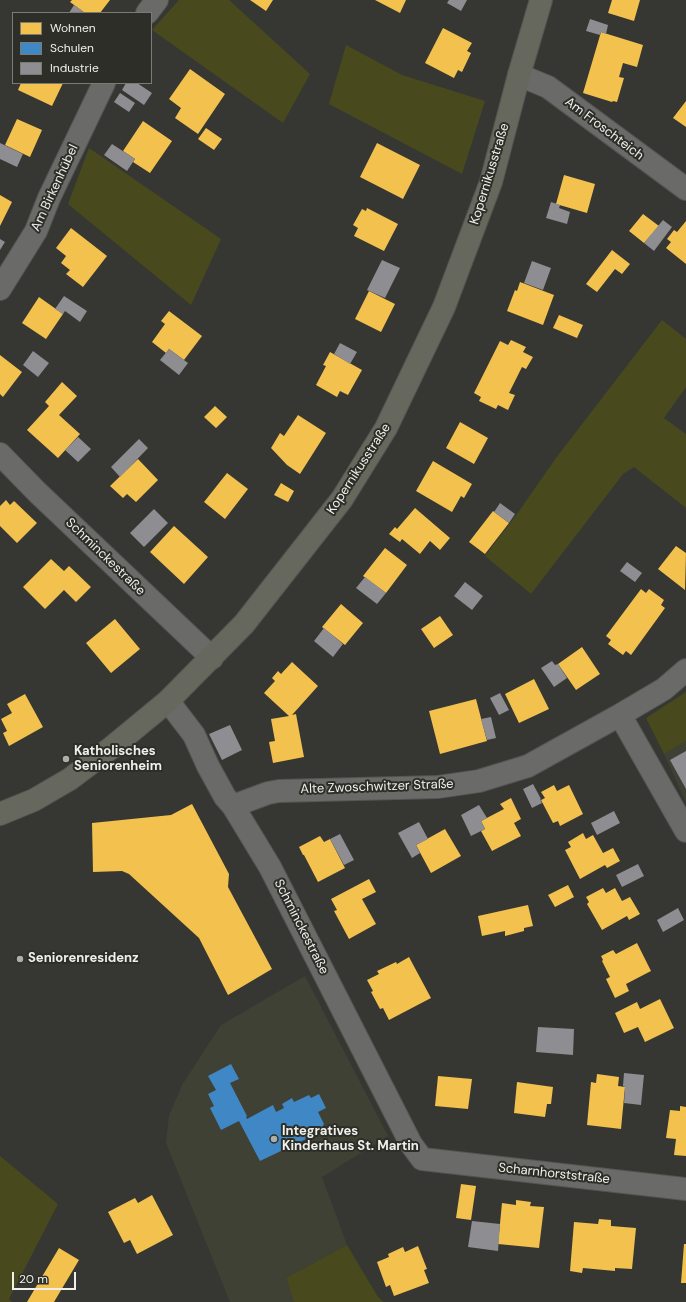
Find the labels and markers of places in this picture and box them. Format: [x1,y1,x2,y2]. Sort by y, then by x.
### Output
place label: Katholisches Seniorenheim [74,744,162,775]
marker: Katholisches Seniorenheim [61,754,71,764]
place label: Seniorenresidenz [28,951,139,967]
marker: Seniorenresidenz [15,954,25,964]
place label: Integratives Kinderhaus St. Martin [282,1124,419,1155]
marker: Integratives Kinderhaus St. Martin [269,1134,279,1144]

